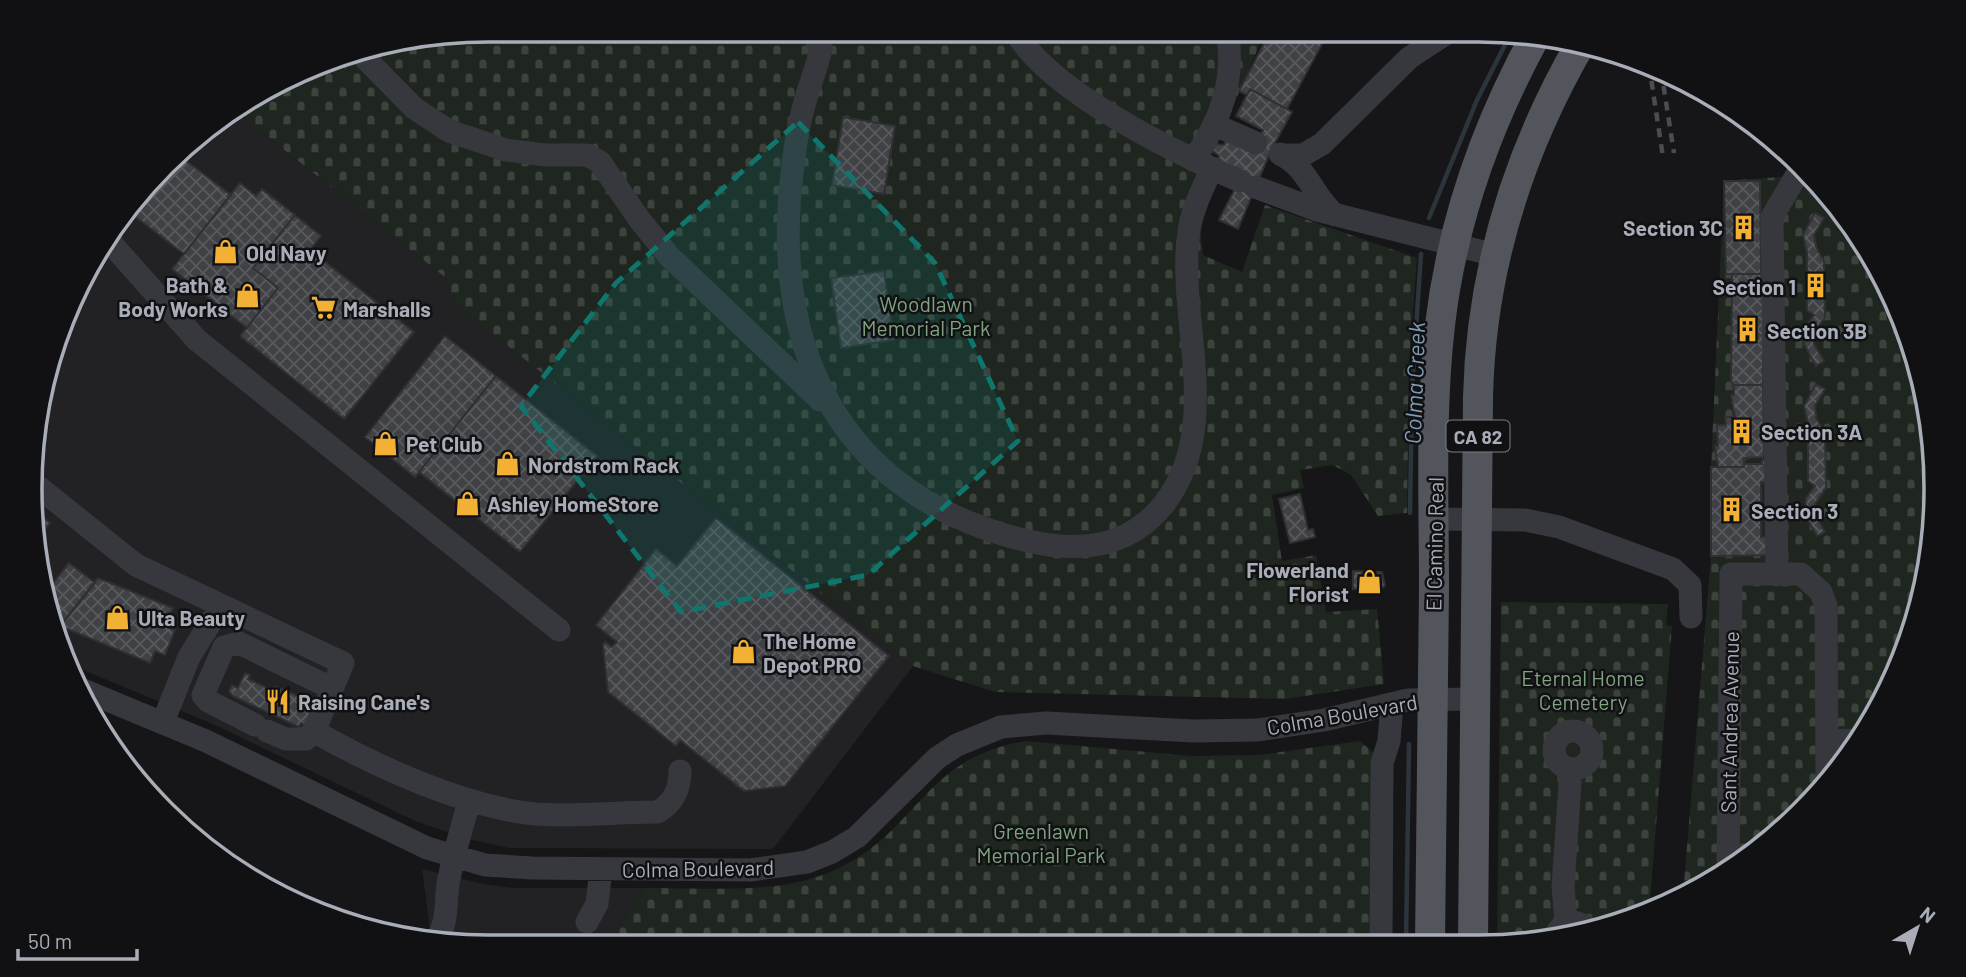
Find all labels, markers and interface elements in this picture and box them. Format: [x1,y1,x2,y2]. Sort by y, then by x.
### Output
building icon: Section 3C [1729,213,1757,241]
place label: Section 3C [1623,215,1723,240]
shop icon: Old Navy [212,238,240,266]
place label: Old Navy [246,240,327,265]
place label: Bath & Body Works [118,272,228,321]
building icon: Section 1 [1802,272,1830,300]
place label: Section 1 [1713,274,1796,299]
shop icon: Bath & Body Works [234,282,262,310]
park label: Woodlawn Memorial Park [862,291,990,340]
supermarket icon: Marshalls [309,294,337,322]
place label: Marshalls [343,296,431,321]
building icon: Section 3B [1733,316,1761,344]
place label: Section 3B [1767,318,1867,343]
water label: Colma Creek [1398,321,1430,445]
building icon: Section 3A [1727,417,1755,445]
place label: Section 3A [1761,419,1862,444]
road number: CA 82 [1446,420,1510,452]
shop icon: Pet Club [372,429,400,457]
place label: Pet Club [406,431,483,456]
shop icon: Nordstrom Rack [494,450,522,478]
place label: Nordstrom Rack [528,452,679,477]
street label: El Camino Real [1420,477,1448,611]
shop icon: Ashley HomeStore [453,489,481,517]
place label: Ashley HomeStore [487,491,659,516]
building icon: Section 3 [1717,496,1745,524]
place label: Section 3 [1751,498,1838,523]
place label: Flowerland Florist [1246,557,1349,606]
shop icon: Flowerland Florist [1355,567,1383,595]
shop icon: Ulta Beauty [104,603,132,631]
place label: Ulta Beauty [138,605,245,630]
place label: The Home Depot PRO [763,628,861,677]
street label: Sant Andrea Avenue [1715,631,1743,813]
shop icon: The Home Depot PRO [729,638,757,666]
park label: Eternal Home Cemetery [1521,665,1645,714]
restaurant icon: Raising Cane's [264,687,292,715]
street label: Colma Boulevard [1265,688,1419,740]
place label: Raising Cane's [298,689,430,714]
park label: Greenlawn Memorial Park [977,818,1105,867]
street label: Colma Boulevard [622,854,774,882]
north arrow [1882,893,1952,963]
text: N [1916,901,1940,927]
scale bar [18,918,136,962]
text: 50 m [28,928,72,953]

